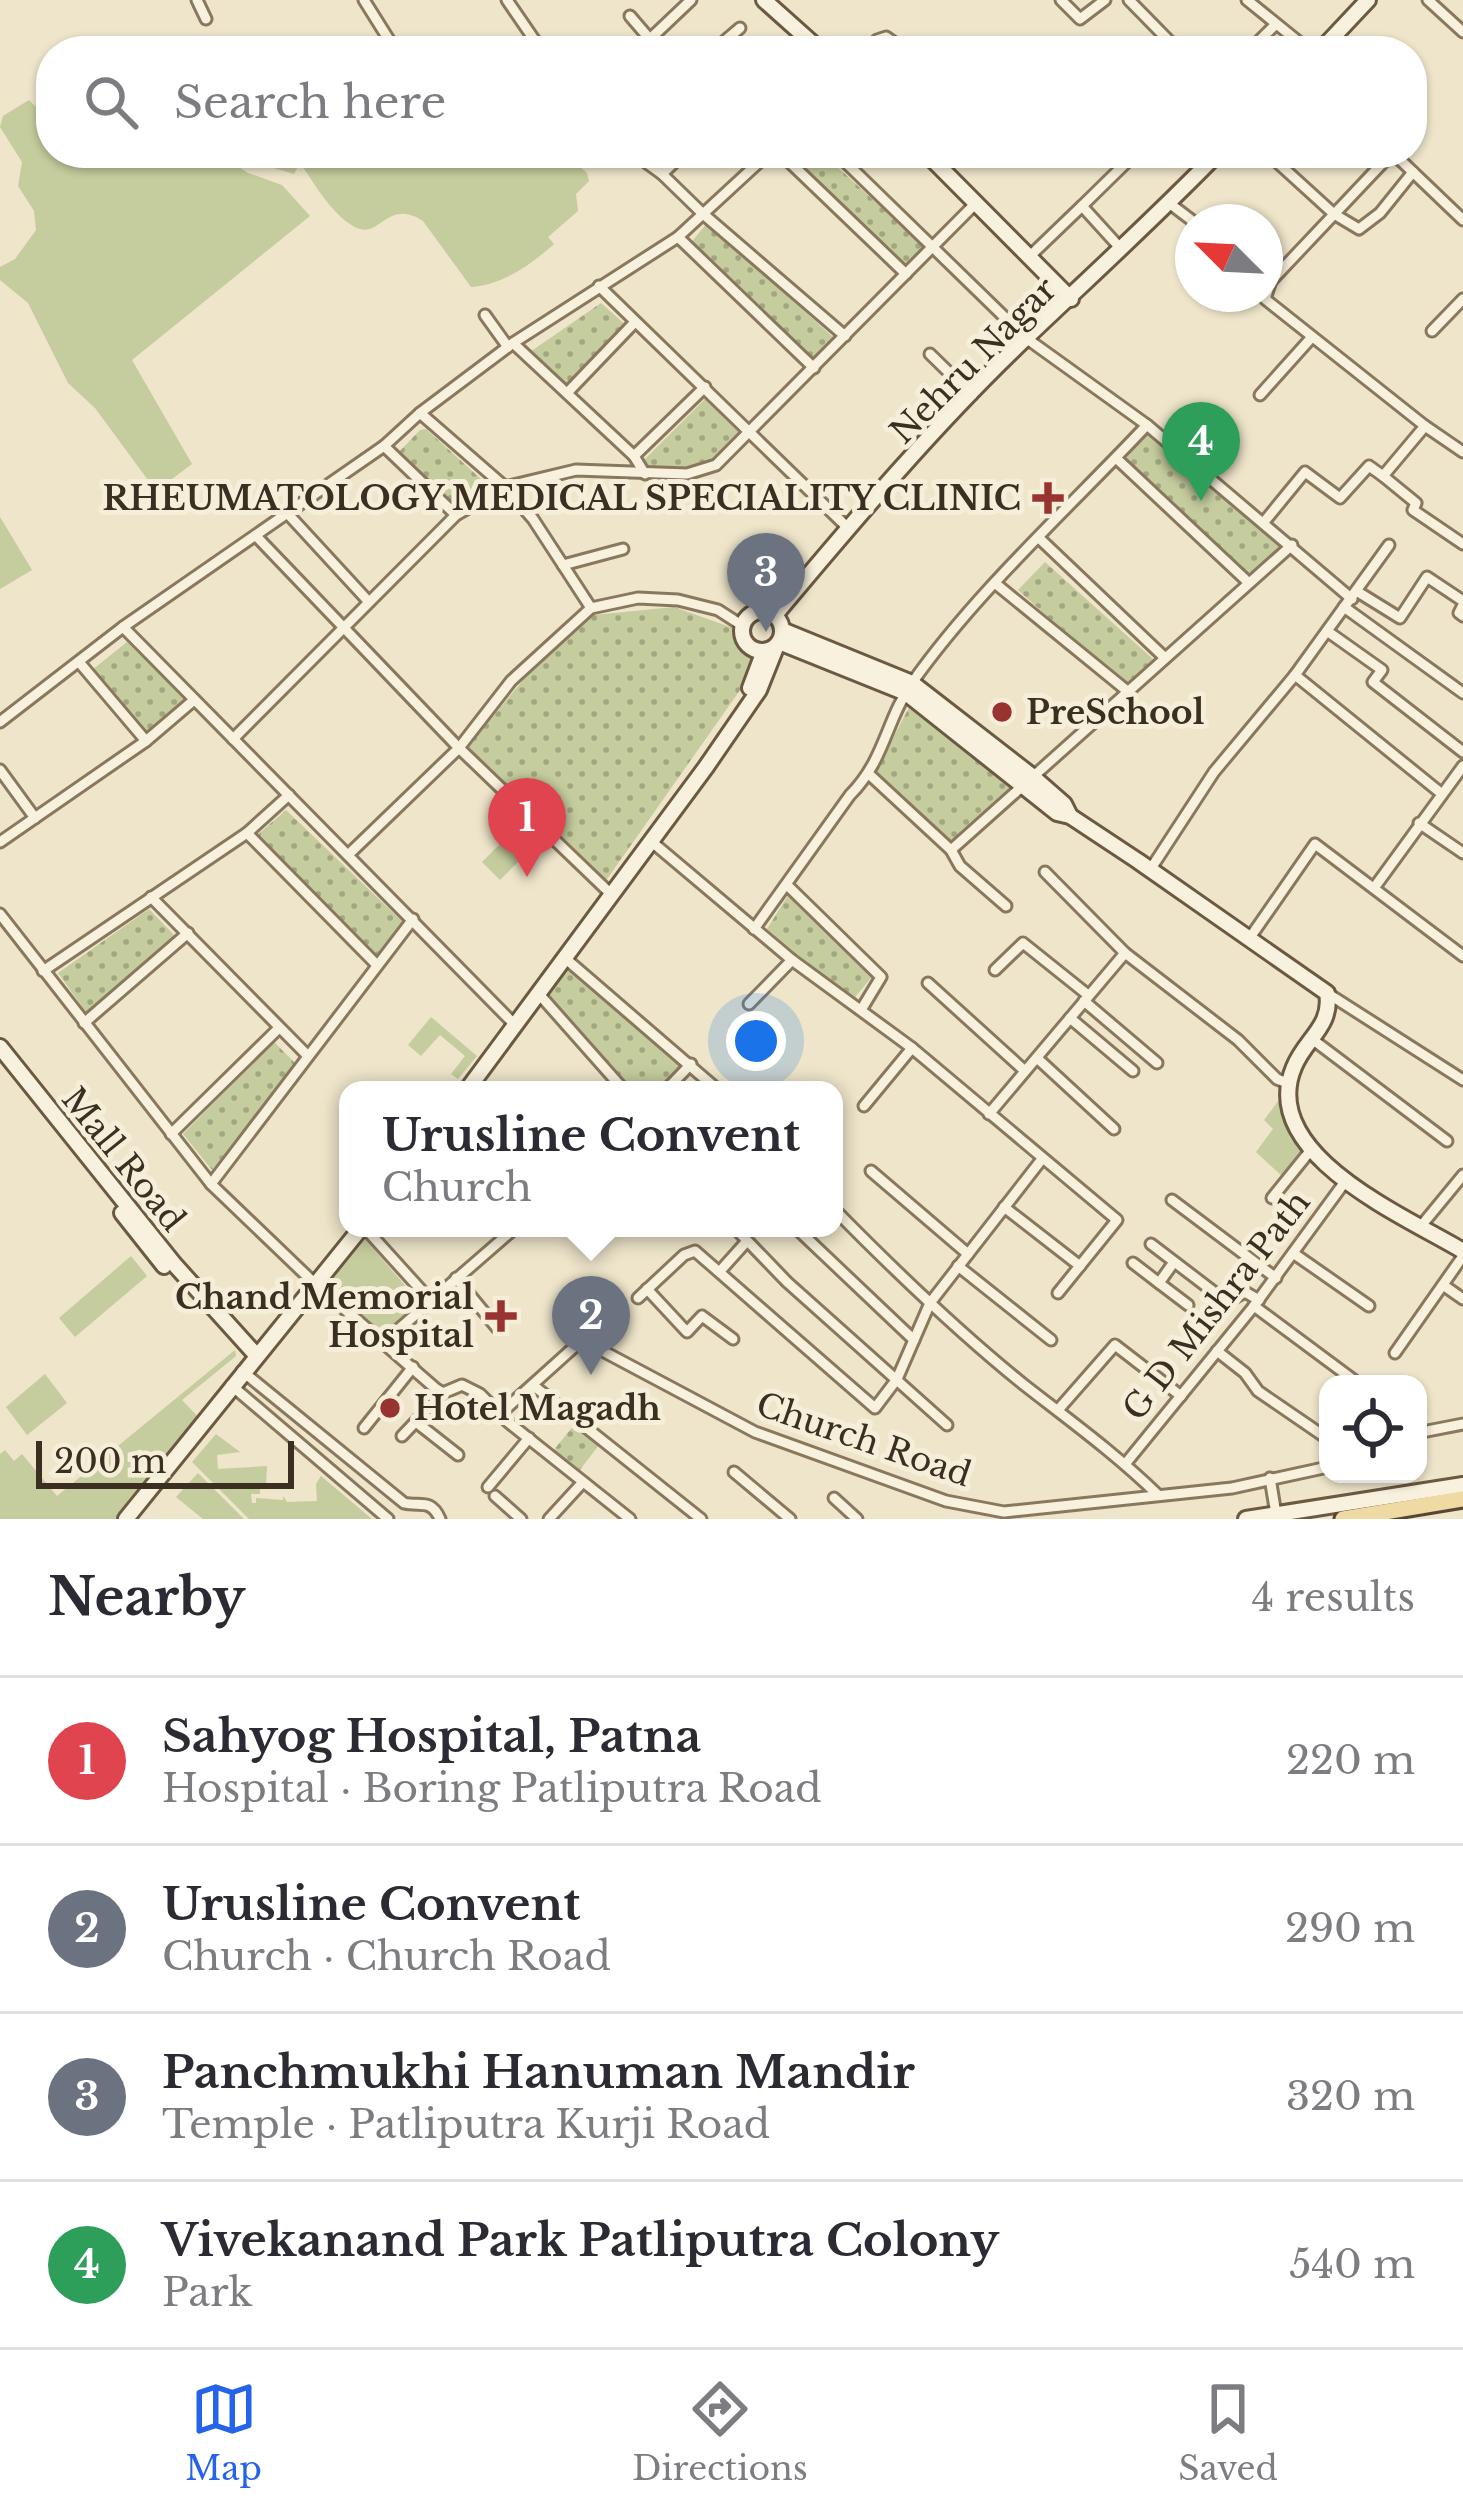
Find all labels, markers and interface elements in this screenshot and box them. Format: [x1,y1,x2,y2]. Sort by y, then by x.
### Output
search box [36,36,1427,168]
icon: search [78,69,144,135]
text: Search here [174,74,446,130]
north arrow [1175,204,1283,312]
street label: Nehru Nagar [882,268,1065,452]
pin: 4 [1162,402,1240,501]
place label: RHEUMATOLOGY MEDICAL SPECIALITY CLINIC [102,478,1021,519]
marker: RHEUMATOLOGY MEDICAL SPECIALITY CLINIC [1032,482,1064,514]
pin: 3 [727,533,805,632]
place label: PreSchool [1026,692,1205,733]
marker: PreSchool [989,699,1015,725]
pin: 1 [488,778,566,877]
your location [726,1011,786,1071]
street label: Mall Road [53,1079,194,1239]
popup [339,1081,843,1237]
text: Urusline Convent [382,1107,800,1163]
text: Church [382,1163,532,1212]
street label: G D Mishra Path [1114,1182,1319,1428]
pin: 2 [552,1276,630,1375]
place label: Chand Memorial Hospital [175,1277,474,1356]
marker: Chand Memorial Hospital [485,1300,517,1332]
map controls [1319,1375,1427,1483]
button: locate [1319,1375,1427,1483]
street label: Church Road [751,1384,977,1495]
place label: Hotel Magadh [414,1388,661,1429]
marker: Hotel Magadh [377,1395,403,1421]
scale bar [36,1435,294,1488]
text: 200 m [54,1441,166,1482]
text: Nearby [48,1566,245,1629]
text: 4 results [1252,1573,1415,1622]
text: Sahyog Hospital, Patna [162,1708,701,1764]
text: 1 [78,1736,96,1785]
text: 220 m [1286,1736,1415,1785]
text: Hospital · Boring Patliputra Road [162,1764,822,1813]
text: Urusline Convent [162,1876,581,1932]
text: 2 [74,1904,100,1953]
text: 290 m [1285,1904,1415,1953]
text: Church · Church Road [162,1932,611,1981]
text: Panchmukhi Hanuman Mandir [162,2044,915,2100]
text: 3 [75,2072,99,2121]
text: 320 m [1286,2072,1415,2121]
text: Temple · Patliputra Kurji Road [162,2100,770,2149]
text: Vivekanand Park Patliputra Colony [162,2212,999,2268]
text: 4 [74,2240,100,2289]
text: 540 m [1289,2240,1415,2289]
text: Park [162,2268,253,2317]
tab: Map [185,2376,262,2489]
tab: Directions [632,2376,808,2489]
tab: Saved [1178,2376,1278,2489]

